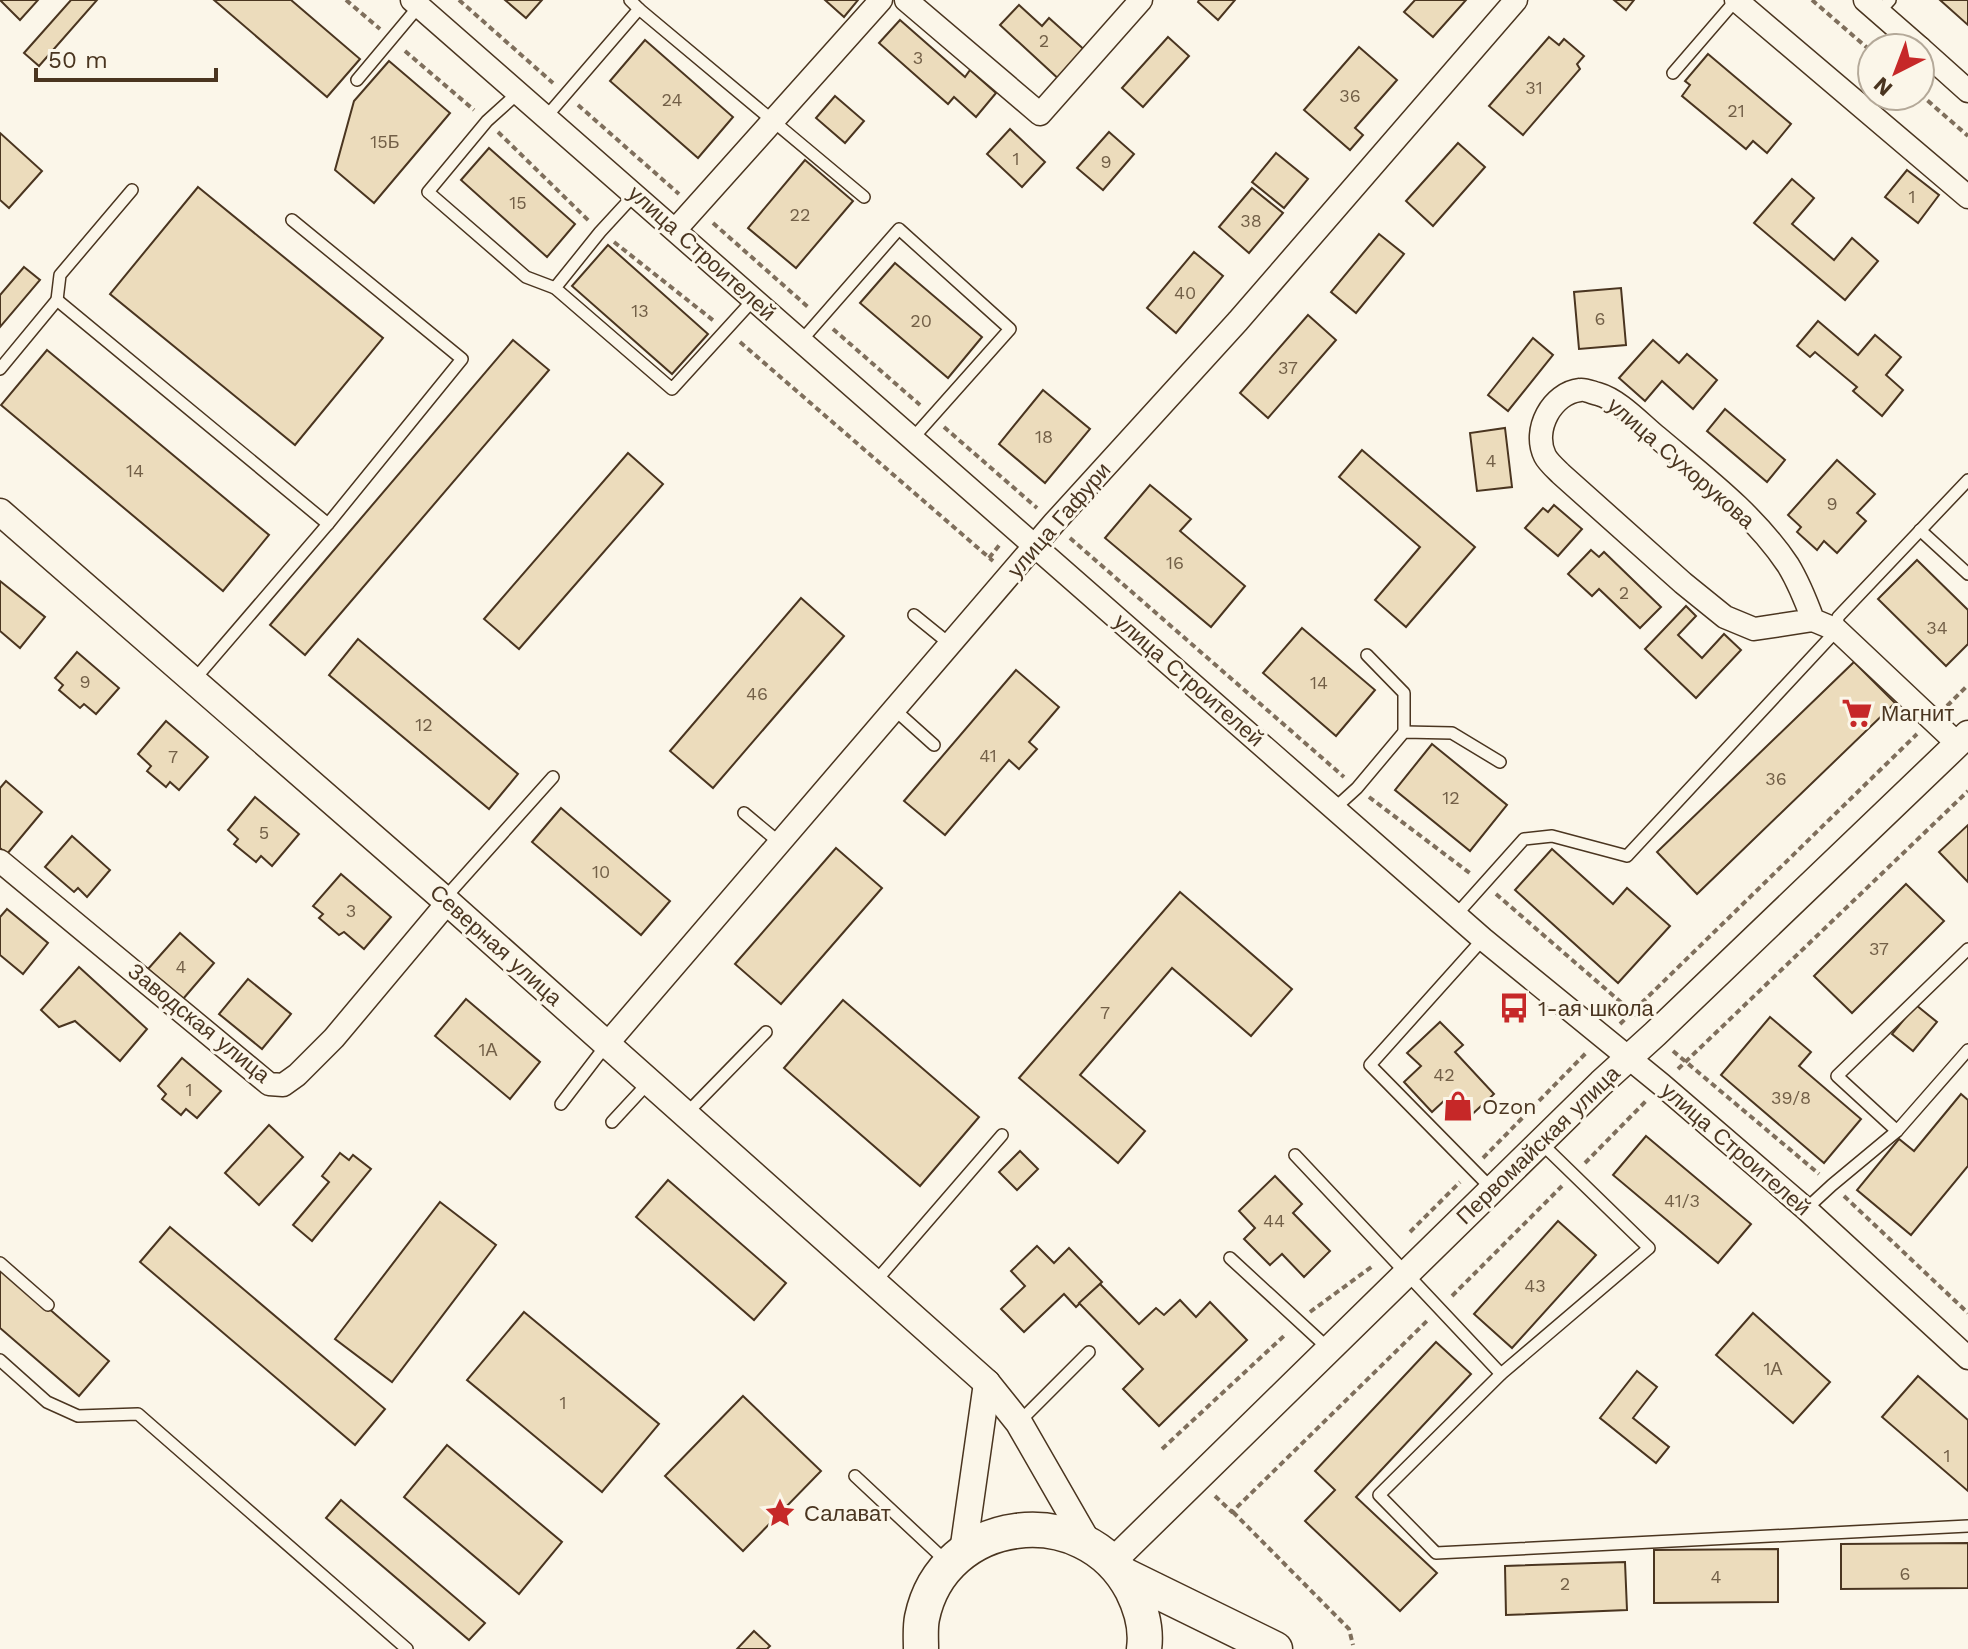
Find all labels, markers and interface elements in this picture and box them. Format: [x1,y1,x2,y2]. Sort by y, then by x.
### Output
house number: 2 [1039,30,1049,51]
scale bar [36,32,216,82]
north arrow [1856,32,1936,112]
text: 50 m [48,46,108,74]
house number: 3 [913,47,923,68]
text: N [1869,72,1897,101]
house number: 31 [1525,77,1543,98]
house number: 36 [1339,85,1361,106]
house number: 24 [662,89,682,110]
house number: 21 [1727,100,1745,121]
house number: 15Б [370,131,400,152]
house number: 1 [1012,148,1020,169]
house number: 9 [1100,151,1112,172]
street label: улица Строителей [623,180,781,326]
house number: 1 [1908,186,1916,207]
house number: 15 [509,192,527,213]
house number: 22 [790,204,811,225]
house number: 38 [1240,210,1262,231]
house number: 40 [1174,282,1196,303]
house number: 13 [631,300,649,321]
house number: 6 [1595,308,1605,329]
house number: 20 [910,310,932,331]
house number: 37 [1278,357,1298,378]
street label: улица Сухорукова [1602,392,1760,534]
house number: 18 [1035,426,1053,447]
house number: 4 [1486,450,1497,471]
street label: улица Гафури [1002,457,1116,583]
house number: 14 [126,460,144,481]
house number: 9 [1826,493,1838,514]
house number: 16 [1166,552,1184,573]
house number: 2 [1619,582,1629,603]
street label: улица Строителей [1109,608,1269,752]
house number: 34 [1926,617,1948,638]
house number: 9 [79,671,91,692]
house number: 14 [1310,672,1328,693]
house number: 46 [746,683,768,704]
supermarket icon: Магнит [1840,696,1874,730]
place label: Магнит [1881,701,1954,726]
house number: 12 [415,714,433,735]
house number: 41 [979,745,997,766]
house number: 7 [168,746,178,767]
house number: 36 [1765,768,1787,789]
house number: 12 [1442,787,1460,808]
house number: 5 [259,822,269,843]
house number: 10 [592,861,610,882]
street label: Северная улица [425,879,567,1011]
house number: 3 [346,900,356,921]
house number: 37 [1869,938,1889,959]
house number: 4 [176,956,187,977]
street label: Заводская улица [123,958,275,1088]
bus stop icon: 1-ая школа [1497,991,1531,1025]
place label: 1-ая школа [1538,996,1655,1021]
house number: 7 [1100,1002,1110,1023]
house number: 1А [478,1039,498,1060]
street label: Первомайская улица [1451,1060,1625,1229]
house number: 42 [1433,1064,1455,1085]
street label: улица Строителей [1656,1077,1816,1221]
house number: 1 [185,1079,193,1100]
house number: 39/8 [1771,1087,1811,1108]
shop icon: Ozon [1441,1089,1475,1123]
place label: Ozon [1482,1094,1537,1119]
house number: 41/3 [1664,1190,1700,1211]
house number: 44 [1263,1210,1285,1231]
house number: 43 [1524,1275,1546,1296]
house number: 1А [1763,1358,1783,1379]
house number: 1 [559,1392,567,1413]
house number: 1 [1943,1445,1951,1466]
place icon: Салават [763,1496,797,1530]
place label: Салават [804,1501,891,1526]
house number: 6 [1900,1563,1910,1584]
house number: 4 [1711,1566,1722,1587]
house number: 2 [1560,1573,1570,1594]

